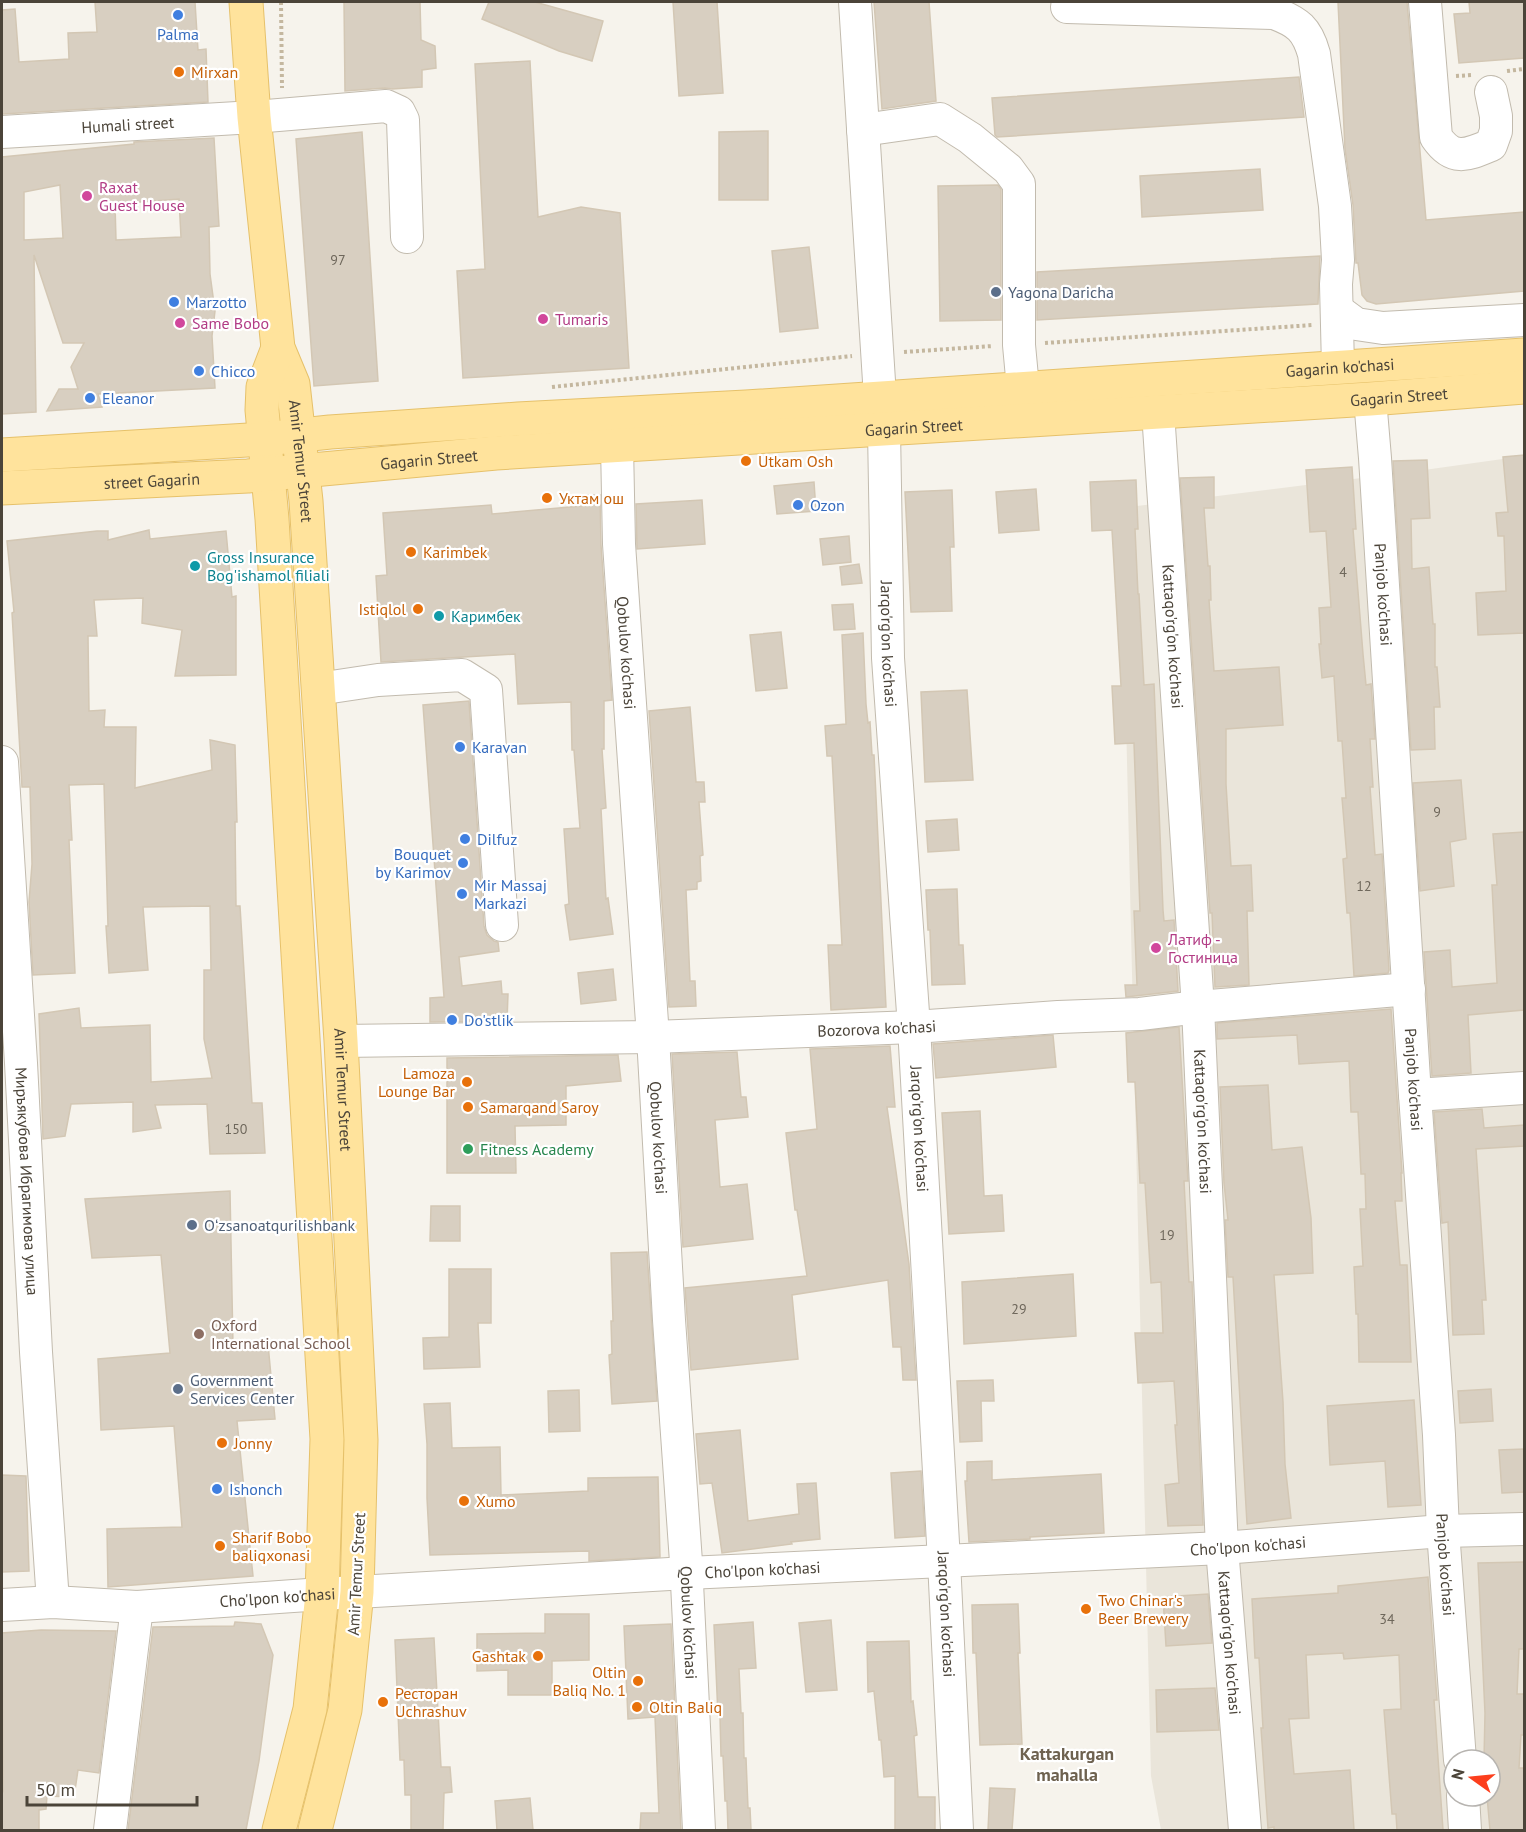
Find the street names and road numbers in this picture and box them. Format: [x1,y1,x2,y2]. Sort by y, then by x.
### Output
street label: Humali street [81,112,175,137]
street label: Gagarin ko'chasi [1285,354,1395,381]
street label: Gagarin Street [1349,383,1449,410]
street label: Amir Temur Street [285,399,317,524]
street label: Gagarin Street [864,414,964,440]
street label: Gagarin Street [379,445,479,474]
street label: street Gagarin [103,468,200,493]
street label: Panjob ko'chasi [1370,543,1397,647]
street label: Kattaqo'rg'on ko'chasi [1158,564,1188,709]
street label: Jarqo'rg'on ko'chasi [877,580,901,708]
street label: Qobulov ko'chasi [613,595,640,710]
street label: Bozorova ko'chasi [817,1015,937,1041]
street label: Amir Temur Street [330,1027,357,1152]
street label: Panjob ko'chasi [1401,1028,1428,1132]
street label: Kattaqo'rg'on ko'chasi [1190,1049,1216,1194]
street label: Jarqo'rg'on ko'chasi [906,1064,933,1193]
street label: Миръякубова Ибрагимова улица [11,1067,43,1296]
street label: Qobulov ko'chasi [646,1080,672,1195]
street label: Amir Temur Street [343,1511,369,1636]
street label: Panjob ko'chasi [1432,1513,1459,1617]
street label: Cho'lpon ko'chasi [1190,1532,1307,1559]
street label: Jarqo'rg'on ko'chasi [933,1549,960,1678]
street label: Cho'lpon ko'chasi [704,1557,821,1582]
street label: Qobulov ko'chasi [676,1566,702,1680]
street label: Kattaqo'rg'on ko'chasi [1214,1570,1246,1716]
street label: Cho'lpon ko'chasi [219,1583,336,1611]

